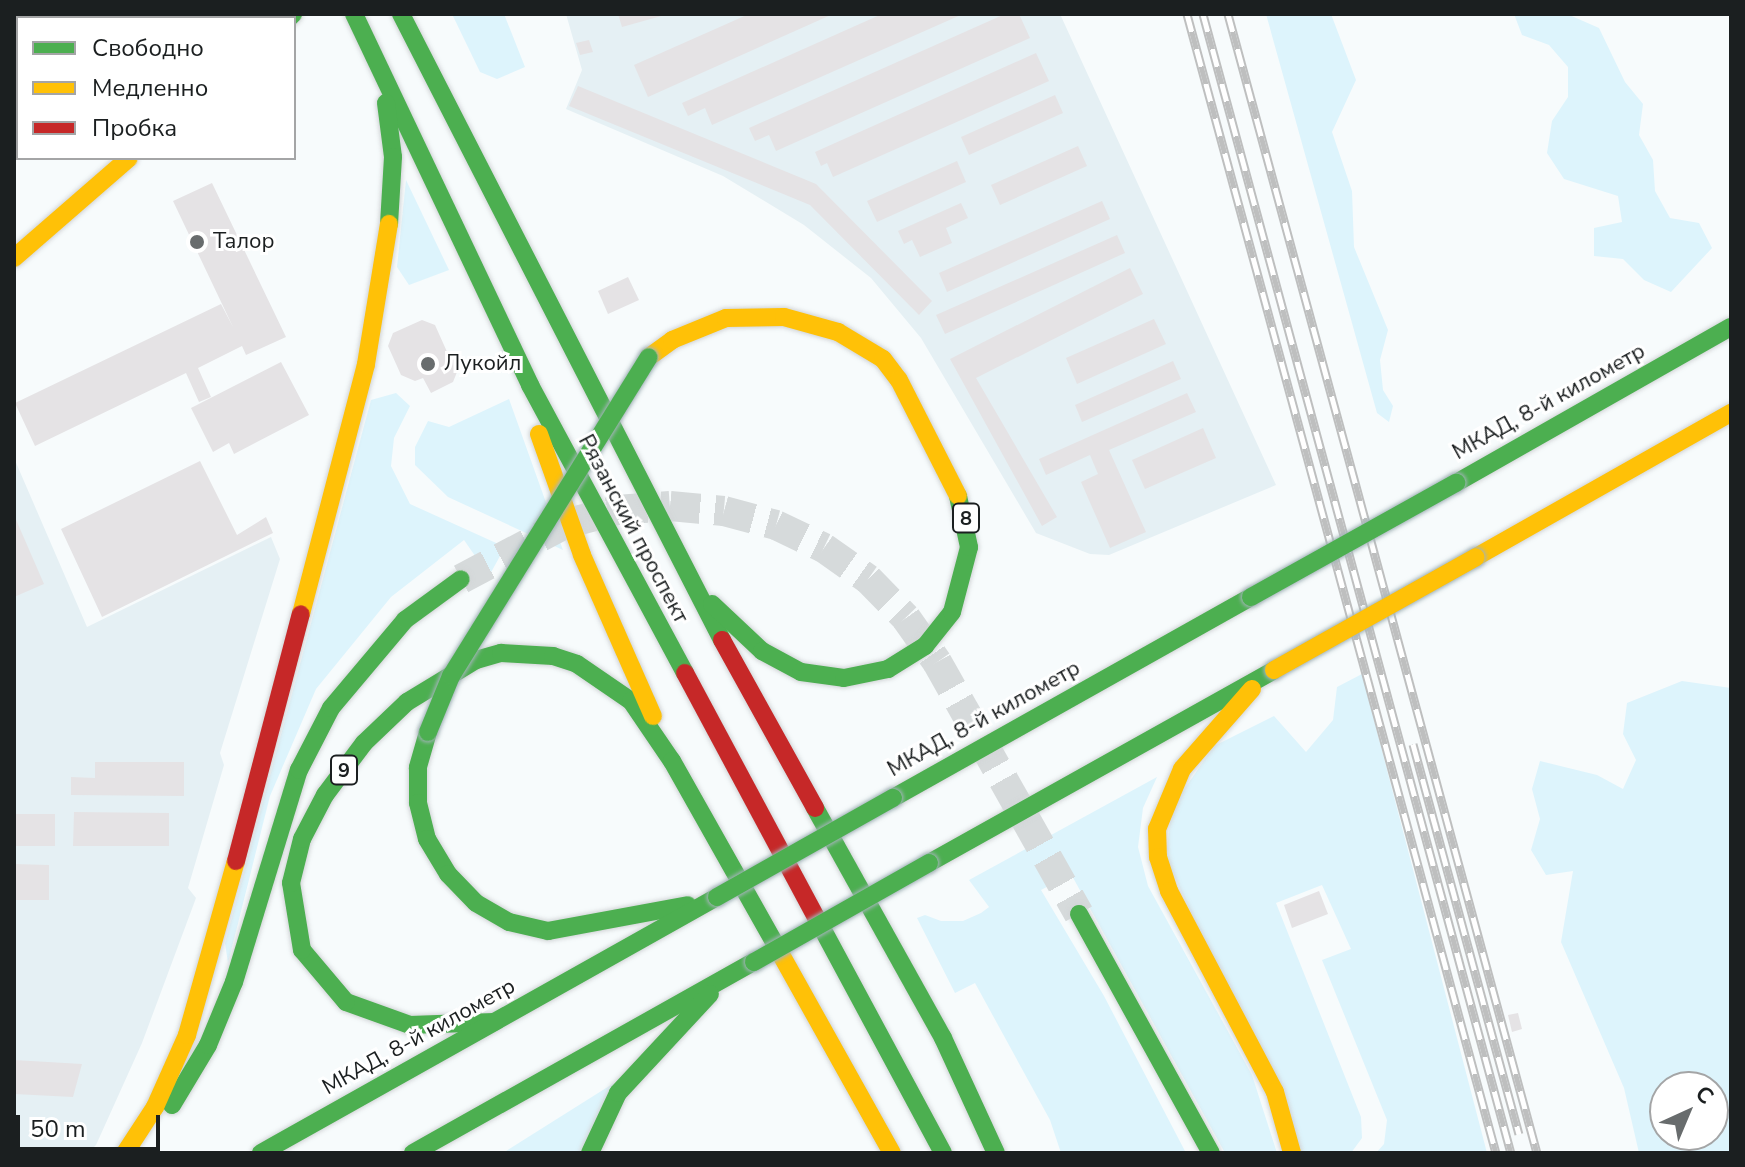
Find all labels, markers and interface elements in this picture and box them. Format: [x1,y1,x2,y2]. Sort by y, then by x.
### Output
legend [16,16,296,160]
text: Свободно [92,32,204,64]
text: Медленно [92,72,208,104]
text: Пробка [92,112,177,144]
place label: Талор [213,229,275,255]
marker: Талор [188,233,206,251]
street label: МКАД, 8-й километр [1448,338,1650,466]
place label: Лукойл [444,351,521,377]
marker: Лукойл [419,355,437,373]
street label: Рязанский проспект [572,430,694,628]
road number: 8 [952,502,980,534]
street label: МКАД, 8-й километр [883,655,1085,783]
road number: 9 [330,754,358,786]
street label: МКАД, 8-й километр [318,973,520,1101]
north arrow [1649,1071,1729,1151]
text: С [1688,1079,1720,1111]
scale bar [20,1099,164,1149]
text: 50 m [30,1113,86,1145]

